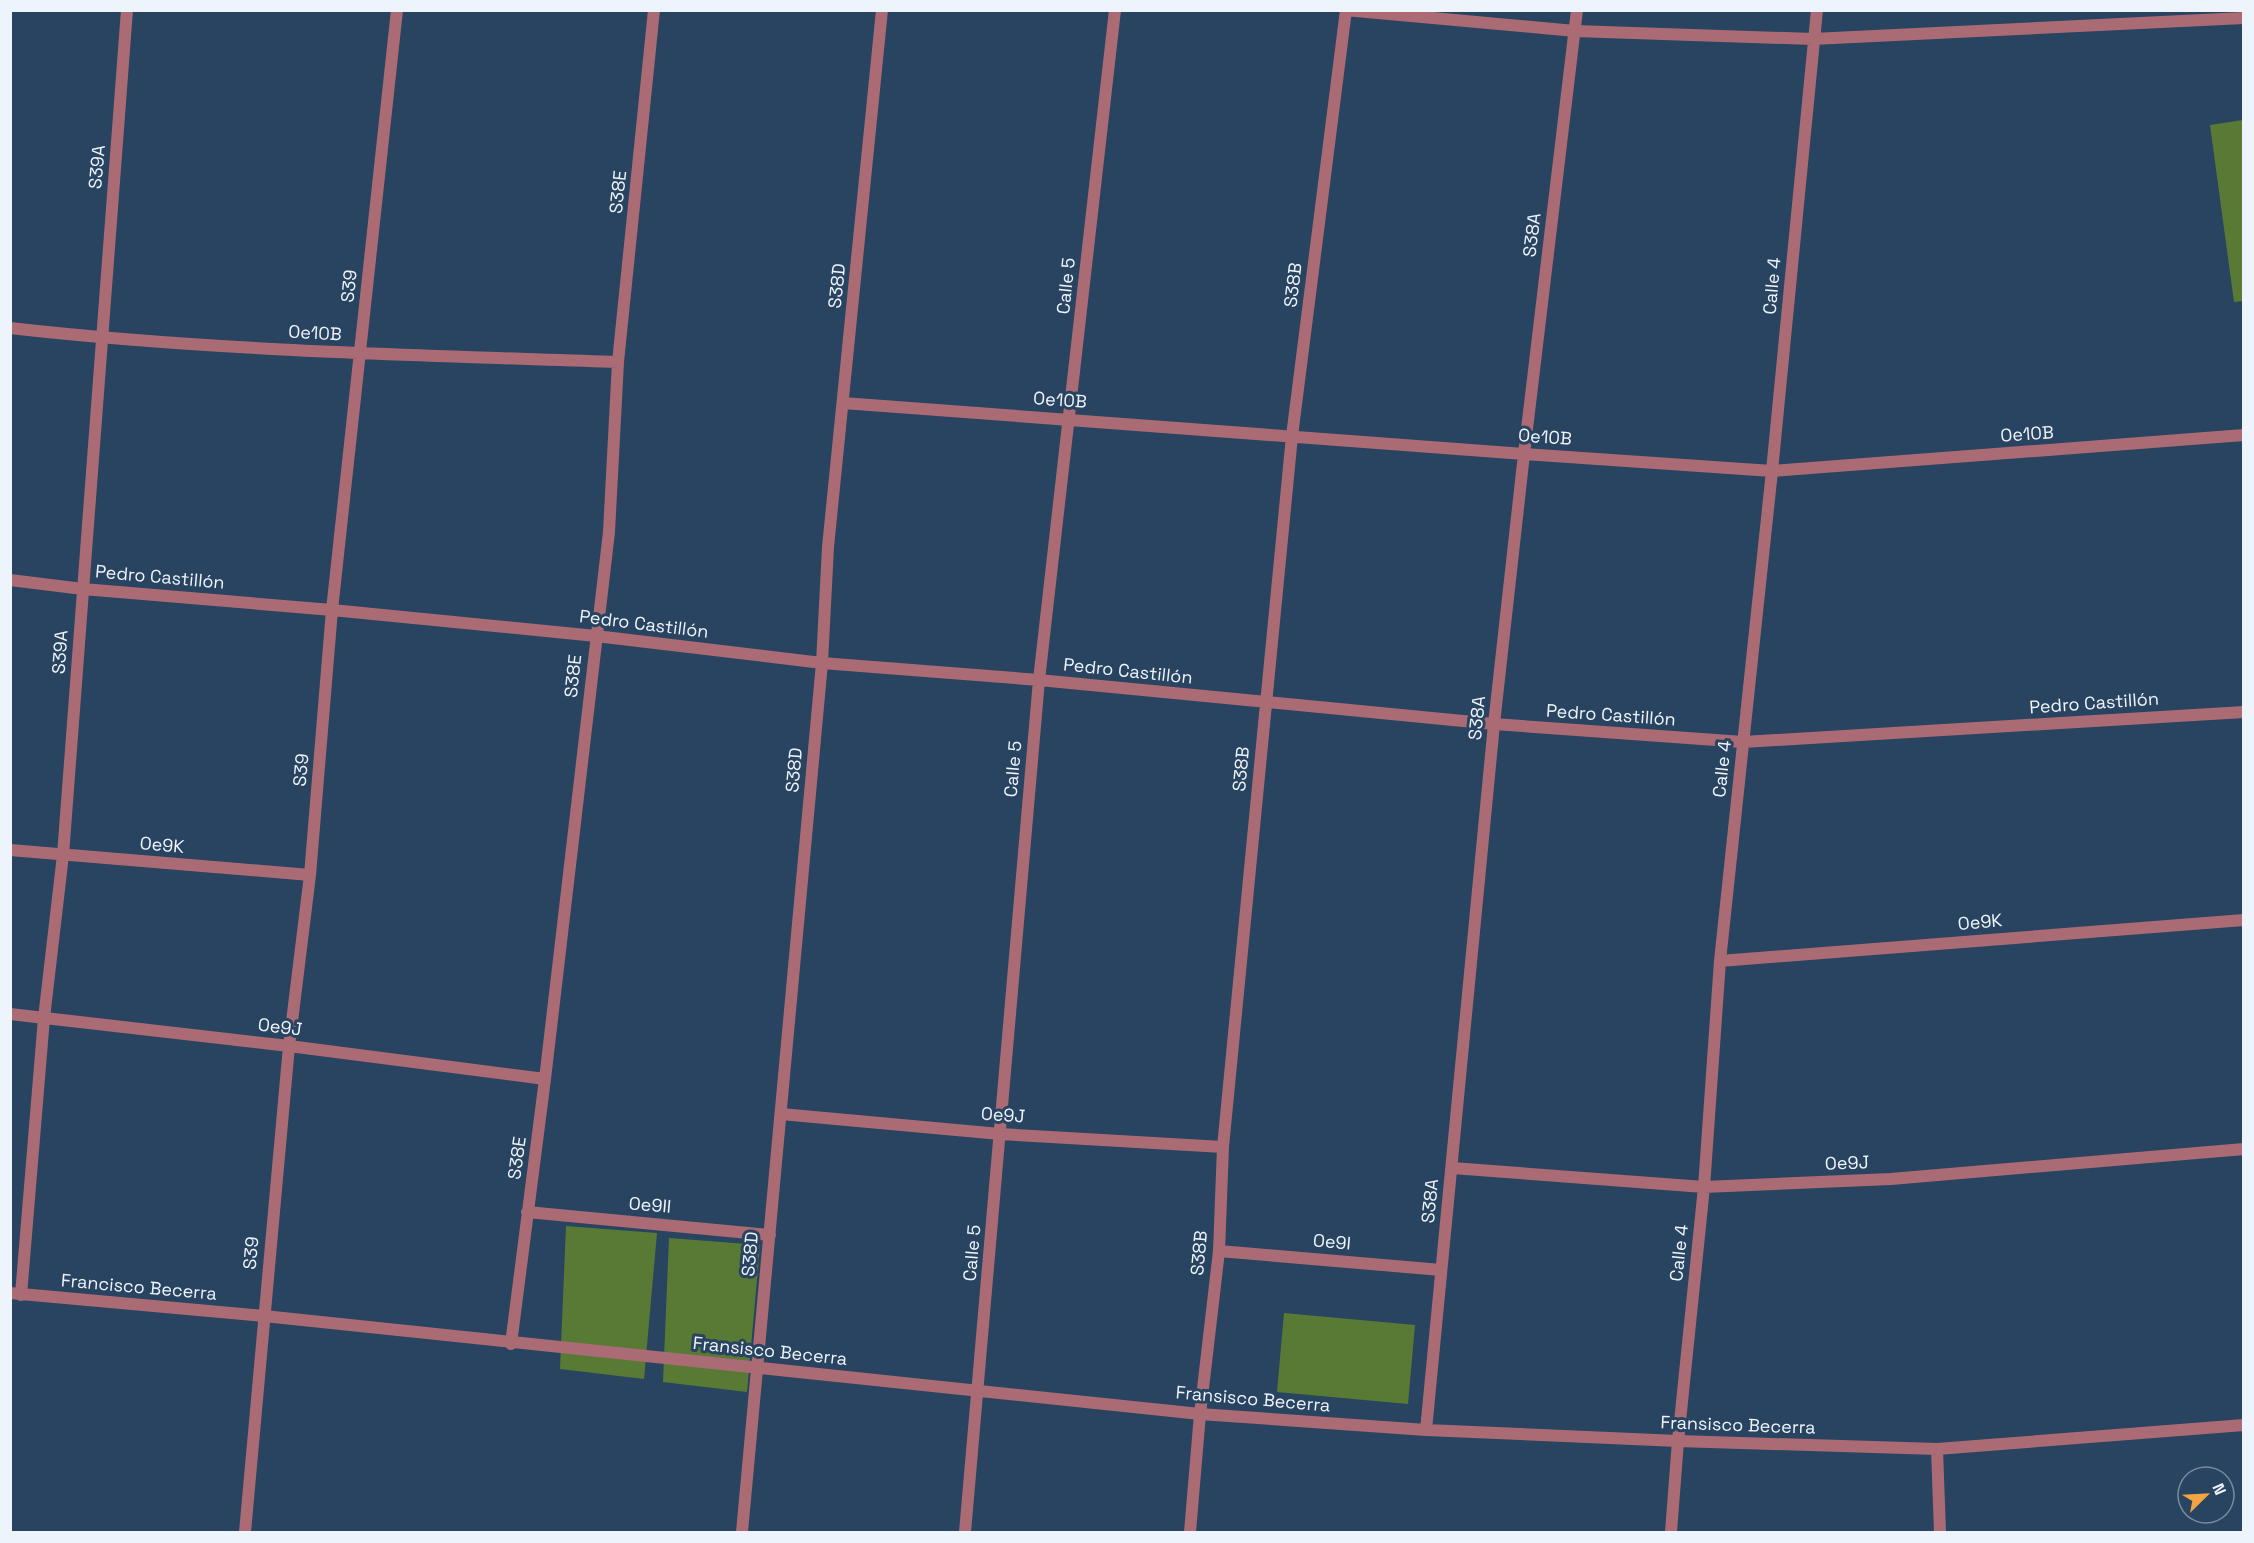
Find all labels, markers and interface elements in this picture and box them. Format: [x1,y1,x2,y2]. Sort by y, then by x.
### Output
street label: S39A [83,144,110,190]
street label: S38E [604,169,631,215]
street label: S38A [1517,211,1546,258]
street label: Calle 4 [1758,256,1785,315]
street label: Calle 5 [1051,257,1080,315]
street label: S38B [1278,261,1307,309]
street label: S38D [823,262,850,310]
street label: S39 [335,268,362,304]
street label: Oe10B [288,320,342,345]
street label: Oe10B [1032,386,1088,413]
street label: Oe10B [1999,420,2055,447]
street label: Oe10B [1517,423,1573,450]
street label: Pedro Castillón [94,559,226,594]
street label: Pedro Castillón [578,604,710,643]
street label: S39A [46,629,73,675]
street label: Pedro Castillón [1062,652,1194,689]
street label: S38E [559,653,586,699]
street label: Pedro Castillón [2028,687,2159,718]
street label: S38A [1463,695,1490,741]
street label: Pedro Castillón [1546,699,1677,730]
street label: Calle 4 [1707,739,1736,799]
street label: Calle 5 [999,740,1026,798]
street label: S38B [1227,746,1254,792]
street label: S38D [780,747,807,793]
street label: S39 [288,753,313,787]
street label: Oe9K [139,831,185,858]
street label: Oe9K [1957,908,2003,935]
street label: Oe9J [257,1012,304,1041]
street label: Oe9J [980,1101,1026,1128]
street label: S38E [502,1135,531,1181]
street label: Oe9J [1824,1150,1870,1175]
street label: S38A [1416,1178,1443,1224]
street label: Oe9II [628,1191,672,1218]
street label: Calle 4 [1664,1223,1693,1283]
street label: Calle 5 [958,1224,985,1282]
street label: Oe9I [1312,1228,1352,1255]
street label: S38B [1185,1230,1212,1276]
street label: S38D [736,1231,763,1277]
street label: S39 [238,1236,263,1270]
street label: Francisco Becerra [60,1268,218,1305]
street label: Fransisco Becerra [692,1331,848,1370]
street label: Fransisco Becerra [1175,1380,1331,1417]
street label: Fransisco Becerra [1660,1410,1816,1439]
north arrow [2176,1465,2236,1525]
text: N [2207,1480,2231,1498]

